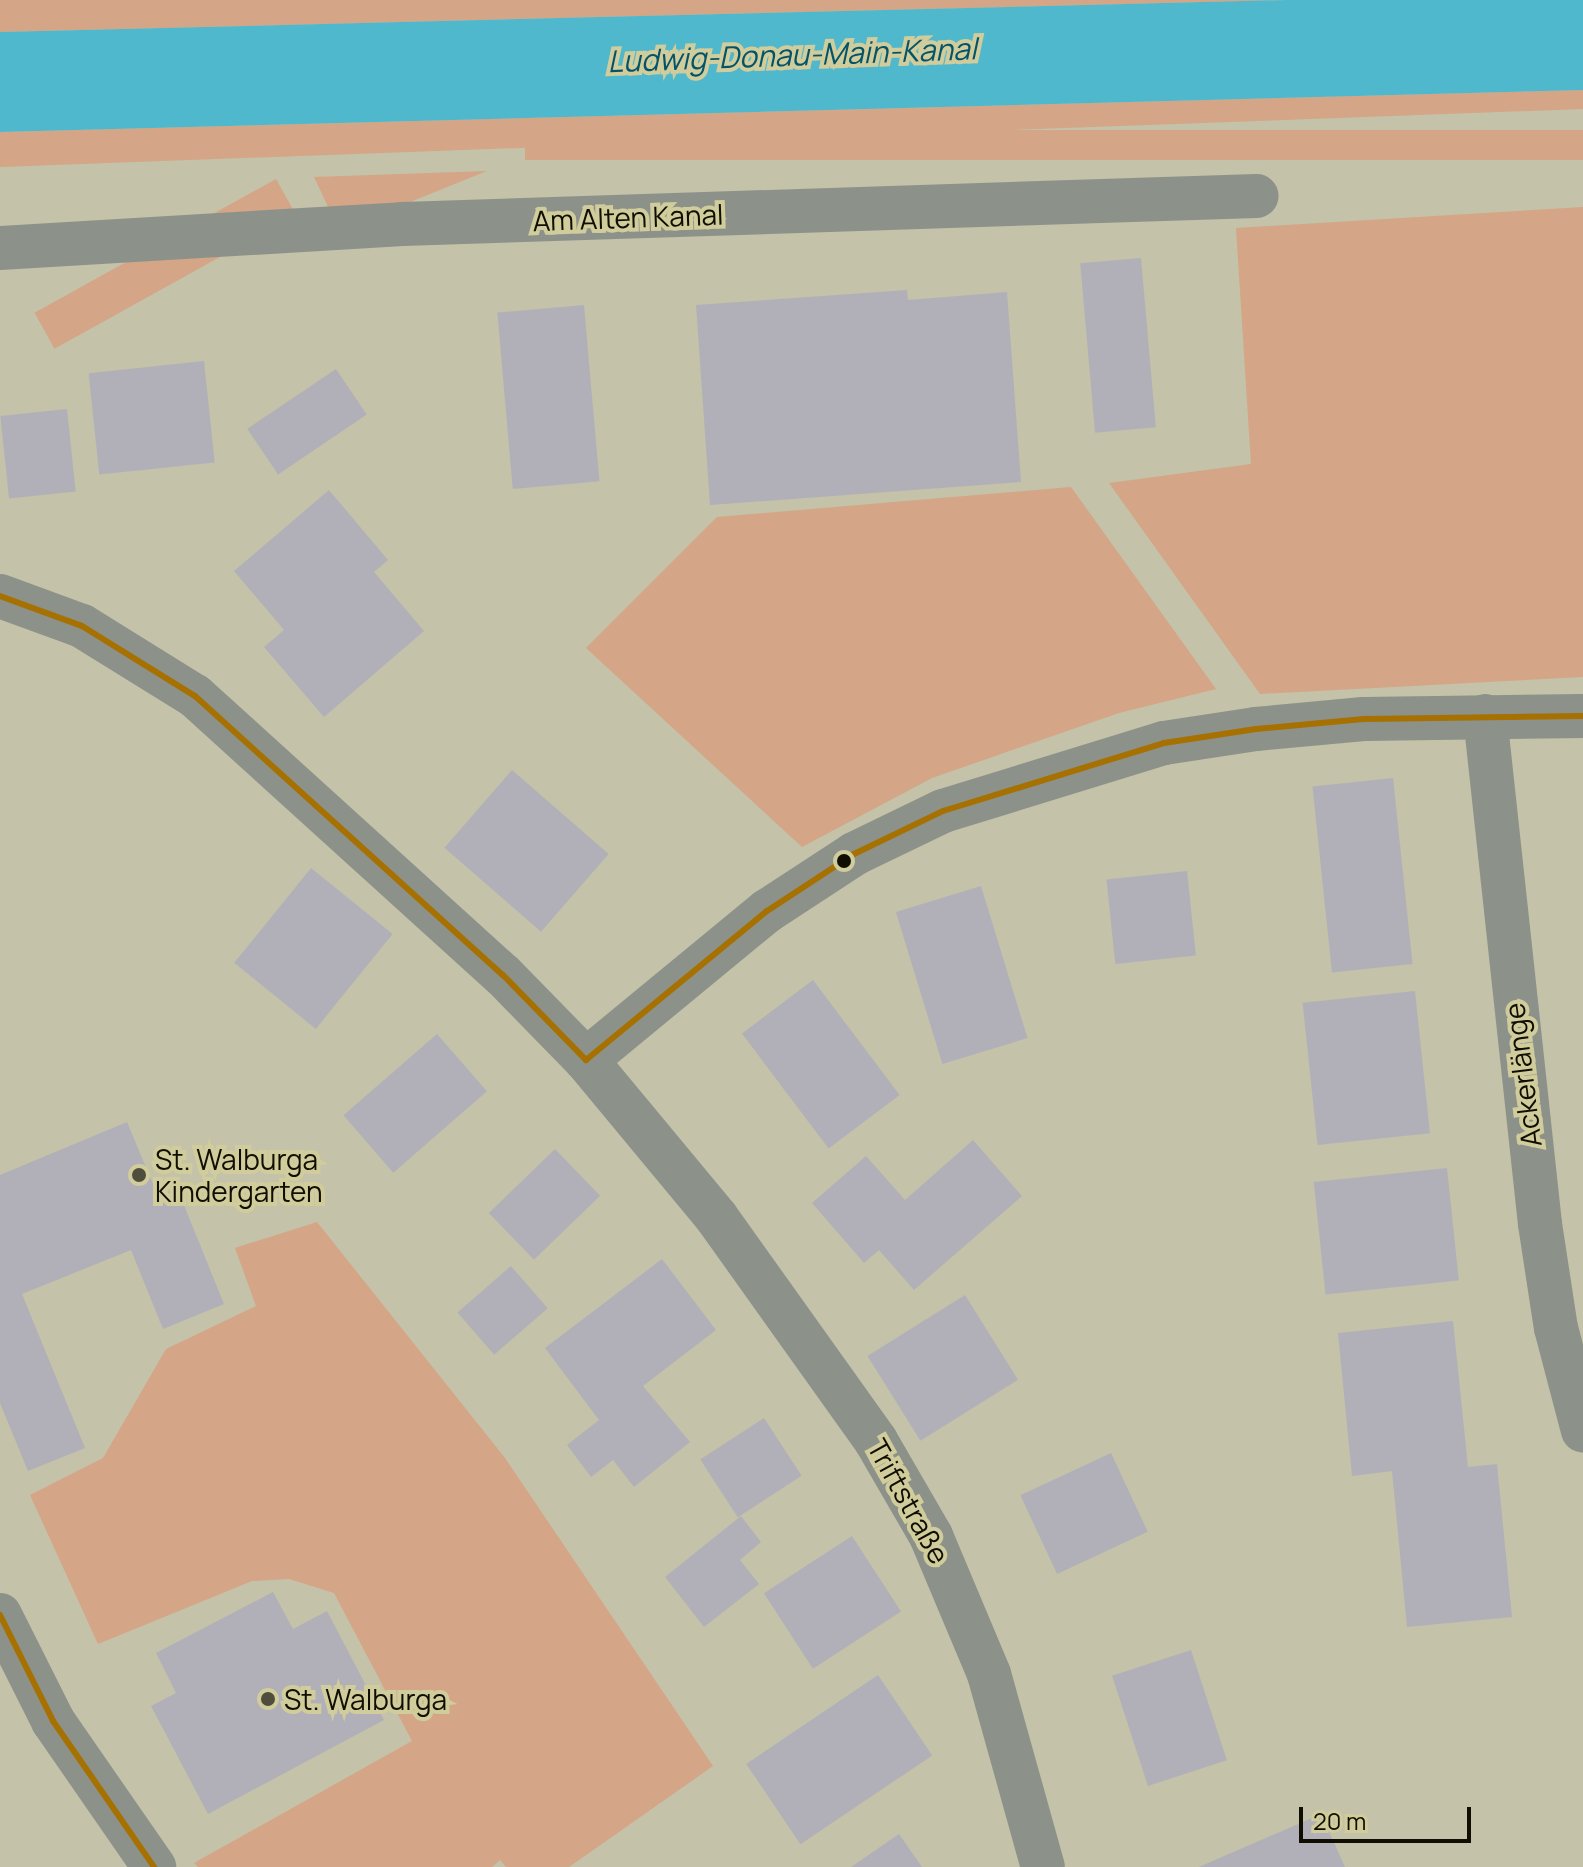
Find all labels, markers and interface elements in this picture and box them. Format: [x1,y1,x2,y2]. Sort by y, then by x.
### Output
water label: Ludwig-Donau-Main-Kanal [607,31,977,79]
street label: Am Alten Kanal [532,197,724,237]
unlabelled marker [836,853,852,869]
street label: Ackerlänge [1496,1001,1548,1149]
place label: St. Walburga Kindergarten [155,1142,323,1208]
marker: St. Walburga Kindergarten [130,1166,148,1184]
street label: Triftstraße [861,1433,957,1569]
place label: St. Walburga [284,1682,447,1716]
marker: St. Walburga [259,1690,277,1708]
scale bar [1303,1791,1475,1841]
text: 20 m [1313,1804,1366,1837]

